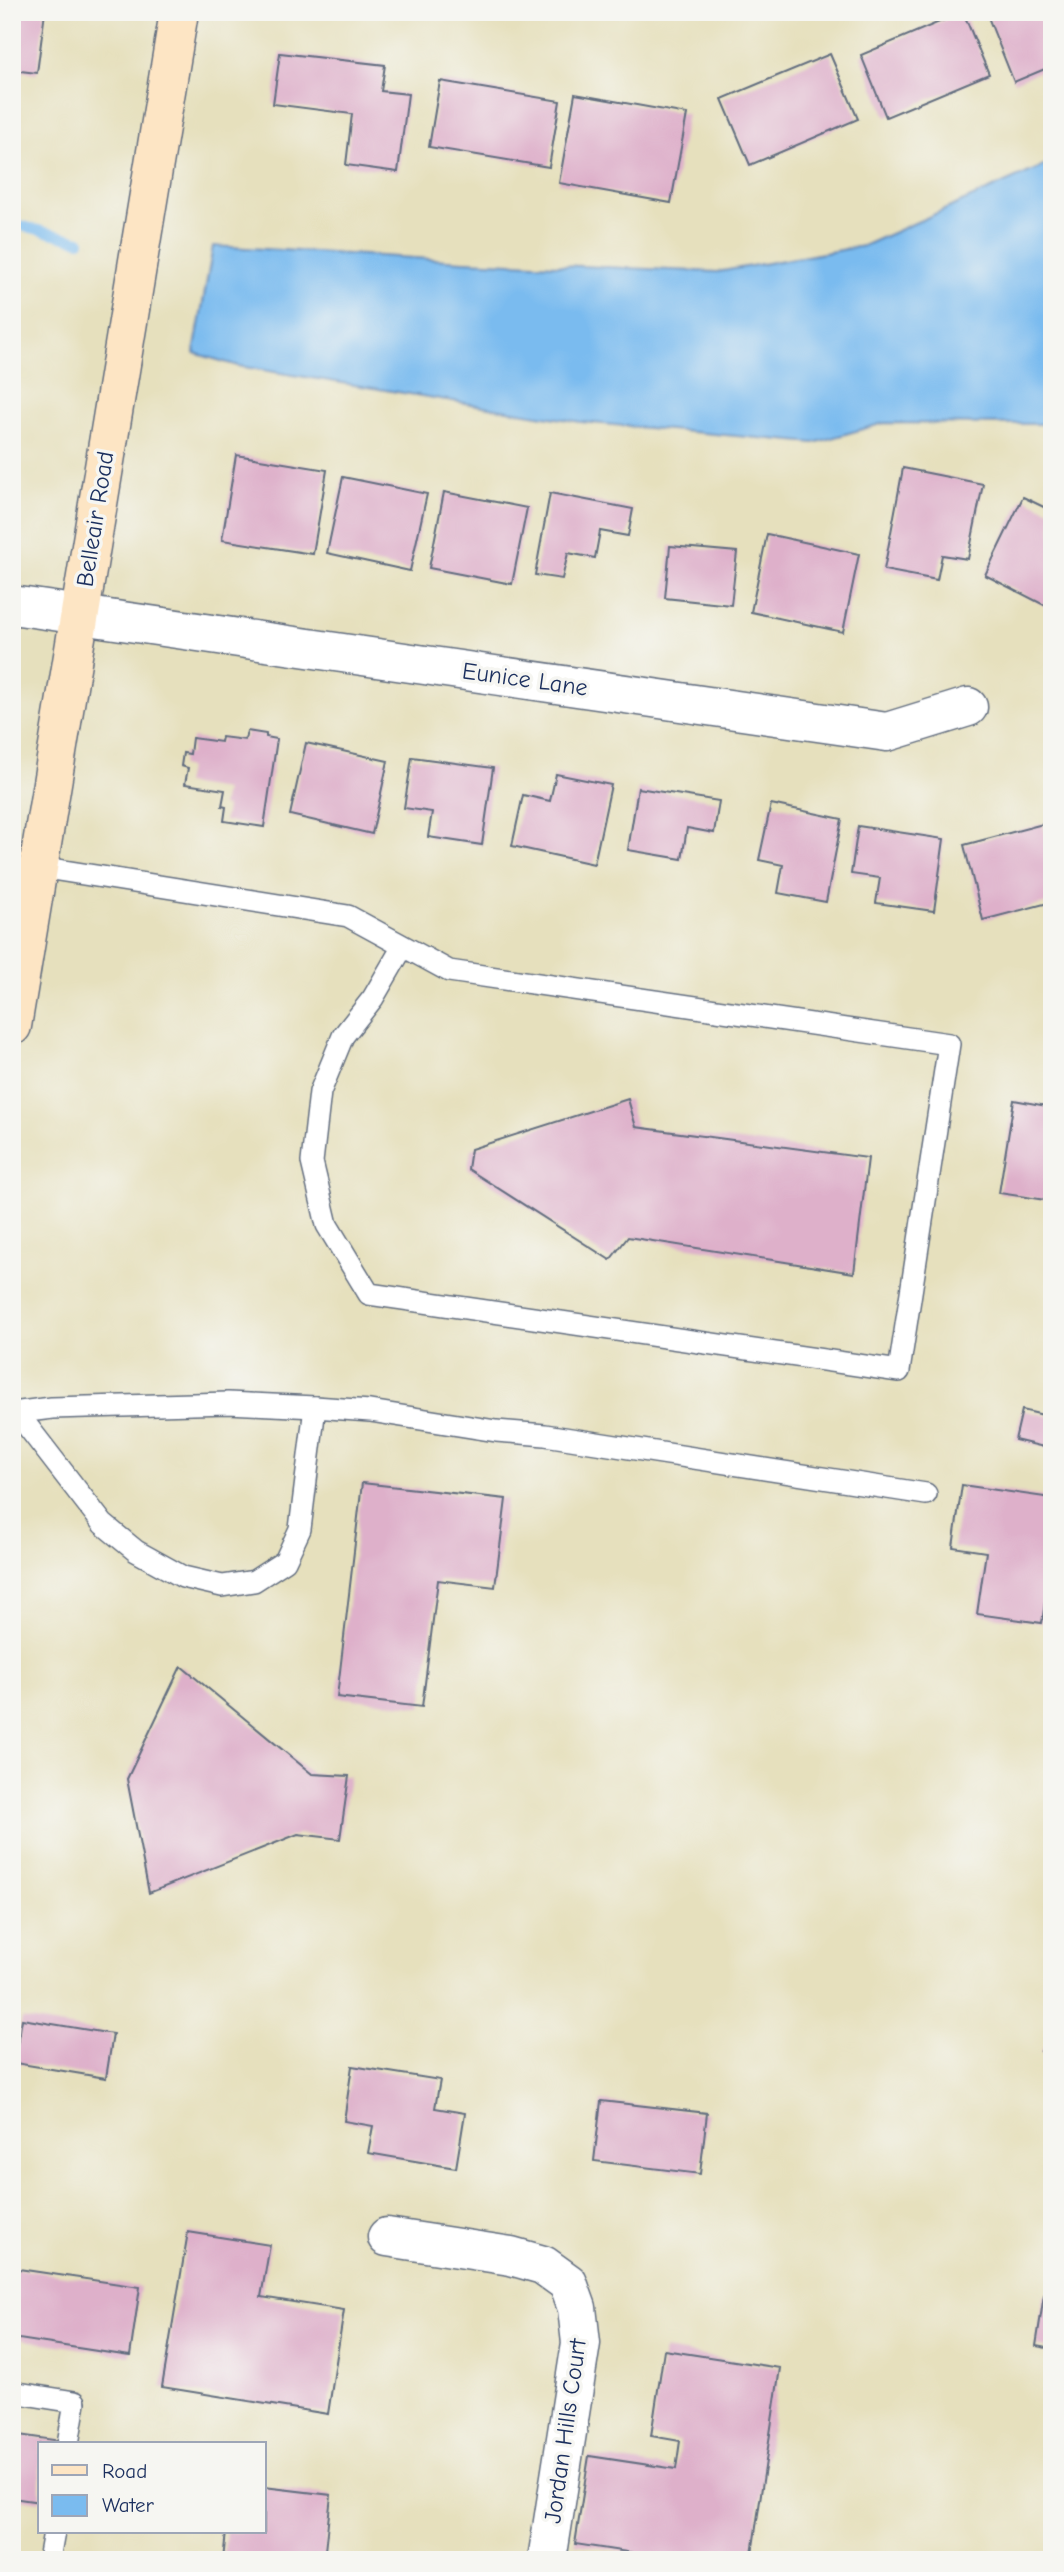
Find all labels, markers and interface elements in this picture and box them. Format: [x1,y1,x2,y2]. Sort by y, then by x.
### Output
street label: Belleair Road [70,449,120,589]
street label: Eunice Lane [460,656,590,702]
street label: Jordan Hills Court [538,2336,592,2525]
legend [38,2442,266,2534]
text: Road [102,2459,147,2483]
text: Water [102,2493,155,2517]

